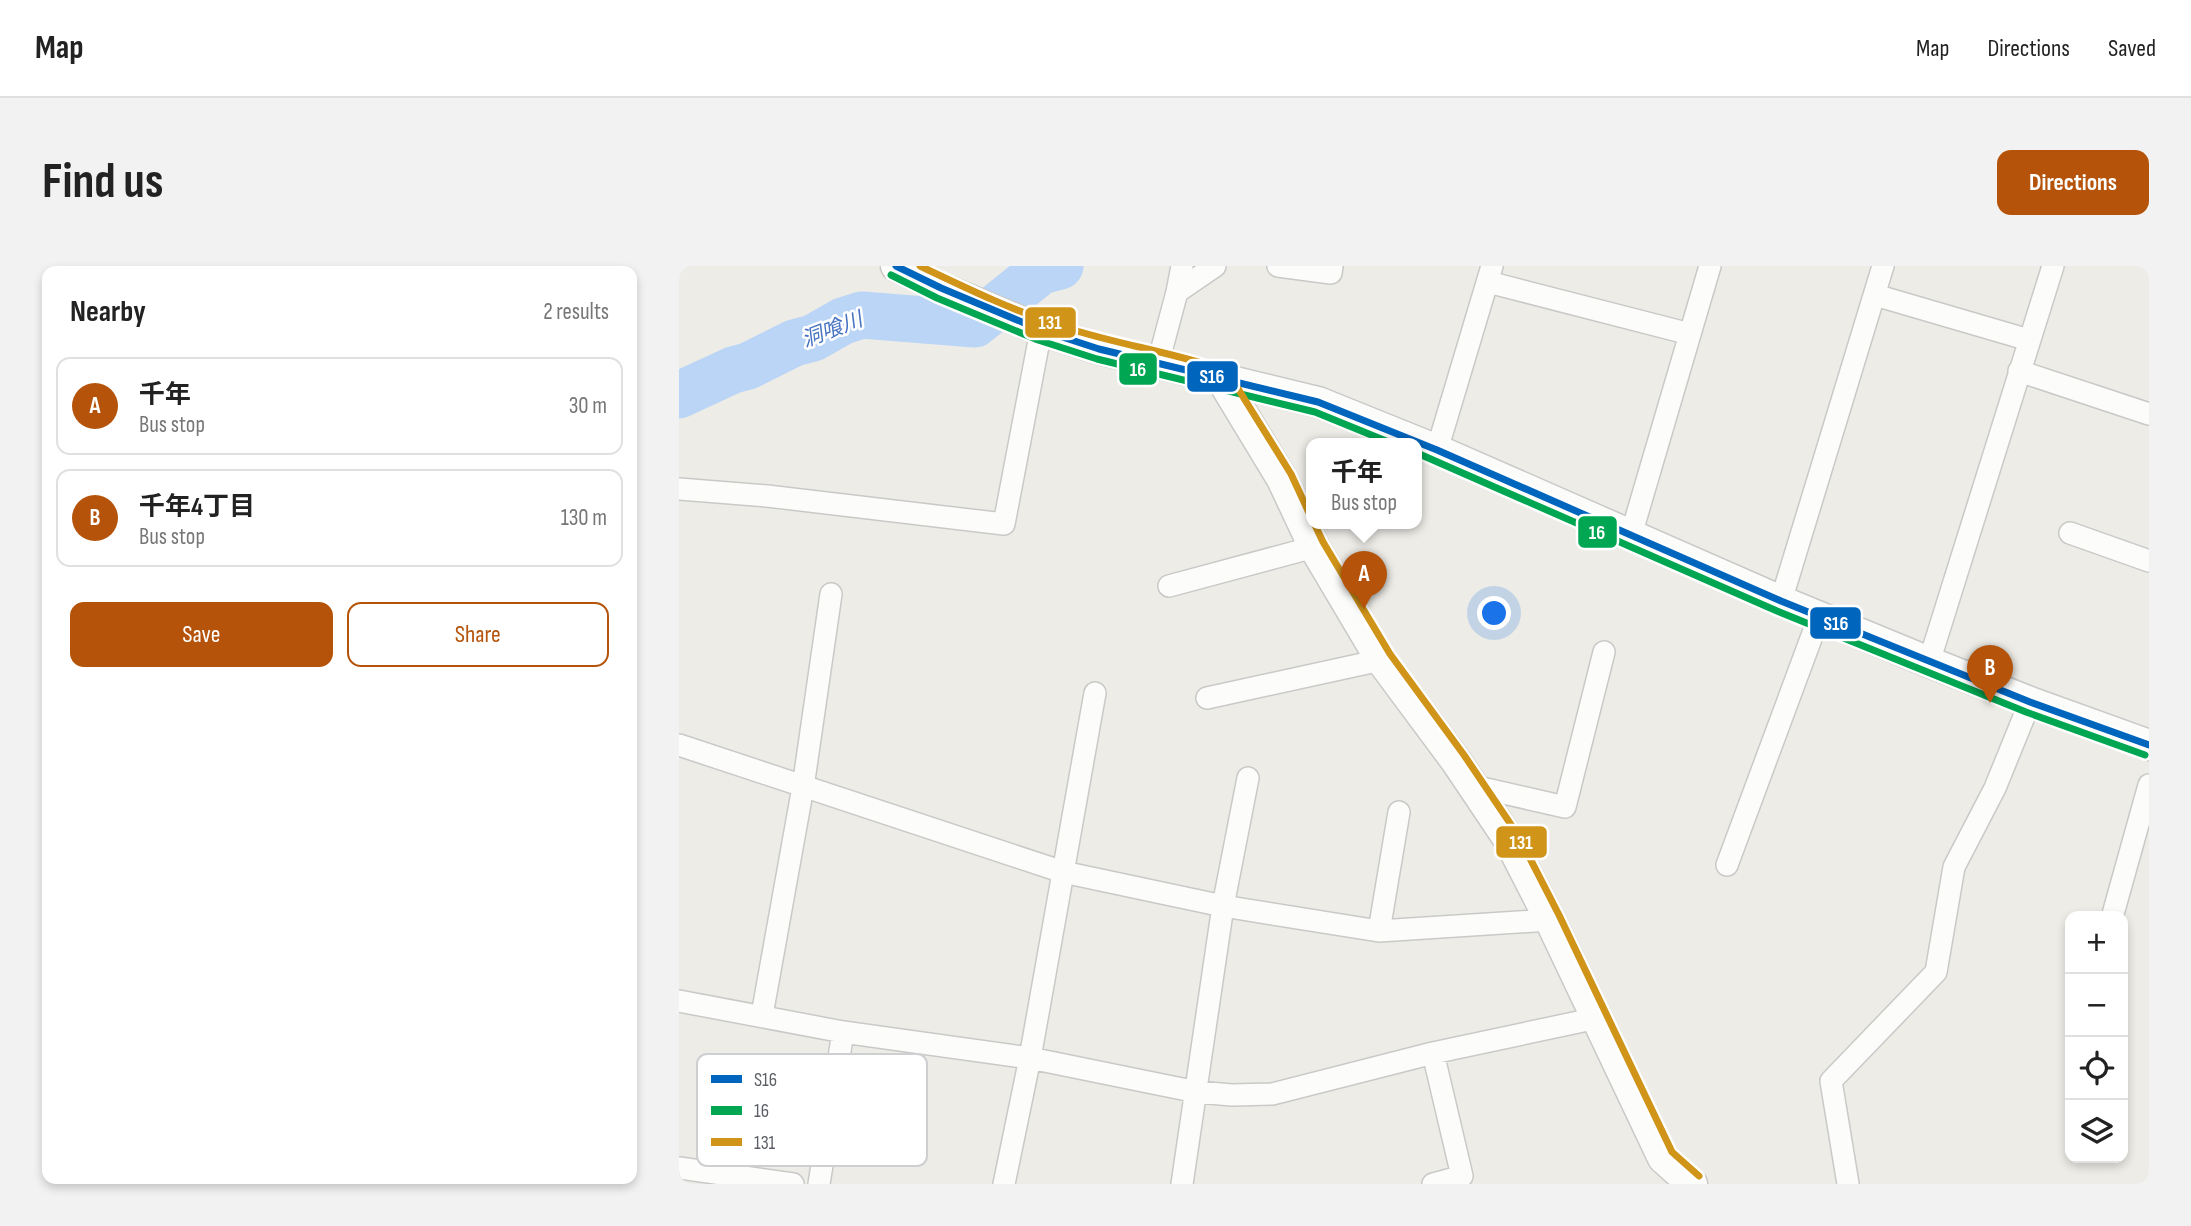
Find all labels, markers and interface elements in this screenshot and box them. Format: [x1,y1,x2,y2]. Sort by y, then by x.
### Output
text: Map [35,28,84,68]
text: Map [1916,34,1949,63]
text: Directions [1987,34,2070,63]
text: Saved [2108,34,2156,63]
button: Directions [1997,150,2149,215]
text: Find us [42,153,164,212]
text: Nearby [70,294,146,330]
text: 2 results [543,298,609,326]
water label: 洞喰川 [798,306,868,353]
line badge: 131 [1024,306,1077,339]
text: 131 [1038,312,1062,335]
line badge: 16 [1118,352,1158,386]
text: 16 [1130,359,1146,382]
line badge: S16 [1186,360,1239,393]
text: S16 [1200,366,1224,389]
text: 千年 [139,380,191,411]
text: A [90,392,100,420]
text: 30 m [569,392,607,420]
text: Bus stop [139,411,205,439]
popup [1306,438,1422,529]
text: 千年 [1331,458,1383,489]
text: Bus stop [1331,489,1397,517]
text: 千年4丁目 [139,492,255,523]
text: B [90,504,100,532]
text: 130 m [561,504,607,532]
line badge: 16 [1577,515,1618,549]
text: 16 [1589,522,1605,545]
text: Bus stop [139,523,205,551]
pin: A [1341,551,1387,609]
your location [1477,596,1511,630]
button: Save [70,602,333,667]
button: Share [347,602,609,667]
line badge: S16 [1809,606,1862,640]
text: S16 [1824,613,1848,636]
pin: B [1967,645,2013,703]
line badge: 131 [1495,825,1548,859]
text: 131 [1509,832,1533,855]
map controls [2065,911,2128,1163]
button: + [2065,911,2128,974]
button: − [2065,974,2128,1037]
button: locate [2065,1037,2128,1100]
legend [697,1054,927,1166]
text: S16 [754,1069,777,1092]
text: 16 [754,1100,769,1123]
button: layers [2065,1100,2128,1163]
text: 131 [754,1132,776,1155]

